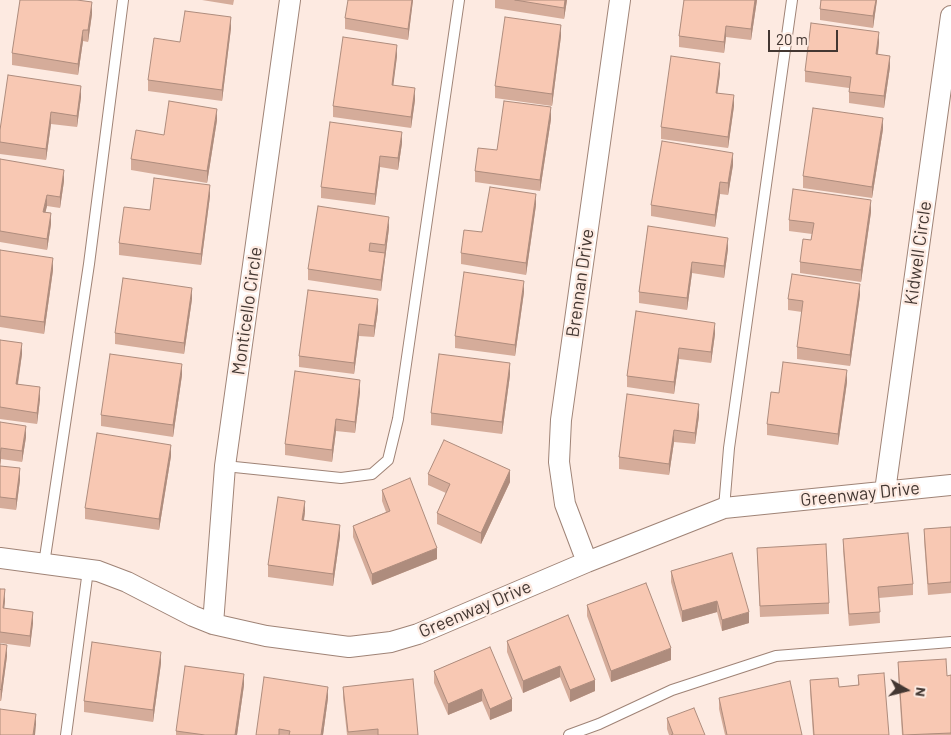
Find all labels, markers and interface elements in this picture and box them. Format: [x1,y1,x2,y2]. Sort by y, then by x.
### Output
scale bar [771,20,841,52]
text: 20 m [776,30,808,48]
street label: Kidwell Circle [900,200,936,306]
street label: Brennan Drive [562,227,598,339]
street label: Monticello Circle [227,246,267,376]
street label: Greenway Drive [799,477,921,511]
street label: Greenway Drive [416,576,534,642]
north arrow [881,665,931,715]
text: N [912,686,930,698]

